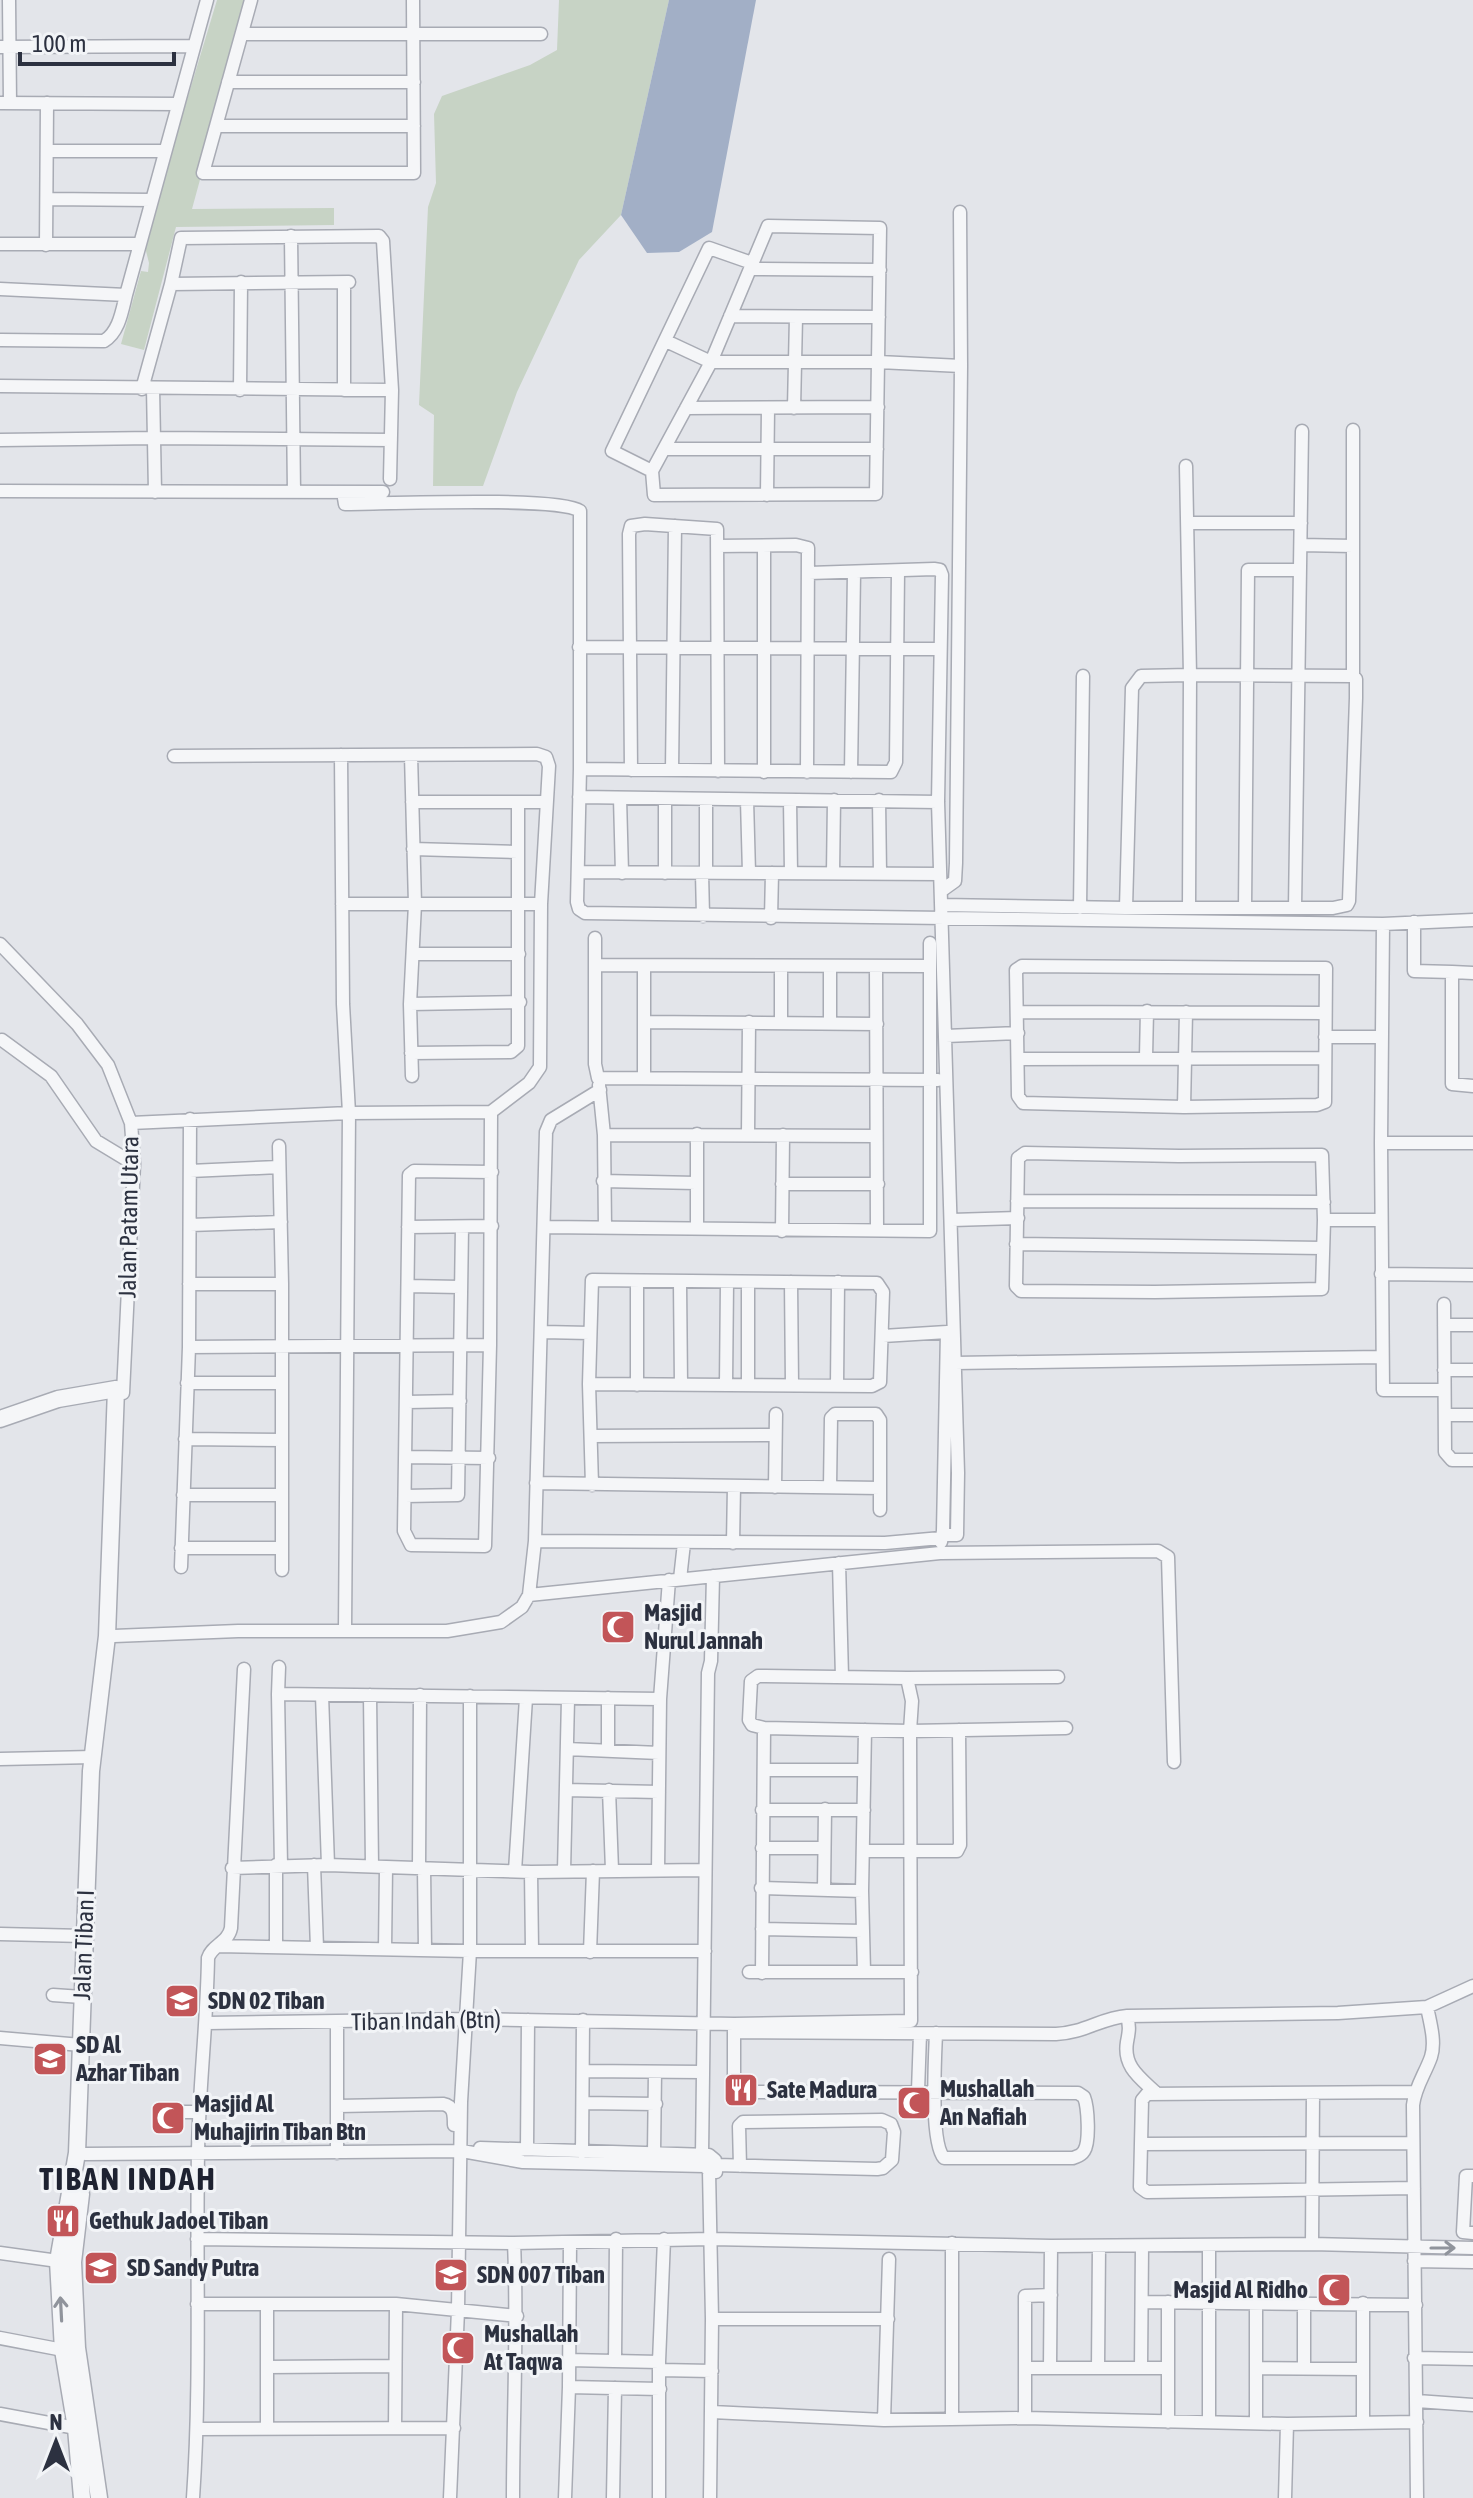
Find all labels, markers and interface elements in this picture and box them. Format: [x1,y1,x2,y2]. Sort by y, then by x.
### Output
scale bar [20,16,174,66]
text: 100 m [32,30,86,57]
street label: Jalan Patam Utara [114,1136,143,1298]
place label: Masjid Nurul Jannah [644,1599,763,1654]
mosque icon: Masjid Nurul Jannah [599,1608,637,1646]
street label: Jalan Tiban I [68,1889,99,2001]
school or university icon: SDN 02 Tiban [163,1982,201,2020]
place label: SDN 02 Tiban [208,1987,325,2014]
street label: Tiban Indah (Btn) [351,2006,501,2035]
place label: SD Al Azhar Tiban [75,2031,179,2086]
school or university icon: SD Al Azhar Tiban [31,2040,69,2078]
restaurant icon: Sate Madura [722,2071,760,2109]
place label: Mushallah An Nafiah [939,2075,1034,2130]
place label: Sate Madura [767,2076,877,2103]
mosque icon: Mushallah An Nafiah [895,2084,933,2122]
place label: Masjid Al Muhajirin Tiban Btn [194,2090,366,2145]
mosque icon: Masjid Al Muhajirin Tiban Btn [149,2099,187,2137]
district label: TIBAN INDAH [39,2160,217,2197]
restaurant icon: Gethuk Jadoel Tiban [44,2202,82,2240]
place label: Gethuk Jadoel Tiban [89,2207,268,2234]
one-way arrow [1429,2240,1456,2256]
school or university icon: SD Sandy Putra [82,2249,120,2287]
place label: SD Sandy Putra [127,2254,259,2281]
school or university icon: SDN 007 Tiban [432,2256,470,2294]
place label: SDN 007 Tiban [477,2261,605,2288]
mosque icon: Masjid Al Ridho [1315,2271,1353,2309]
place label: Masjid Al Ridho [1173,2276,1308,2303]
one-way arrow [53,2296,68,2323]
place label: Mushallah At Taqwa [483,2320,578,2375]
mosque icon: Mushallah At Taqwa [439,2329,477,2367]
north arrow [16,2402,96,2482]
text: N [50,2409,62,2435]

